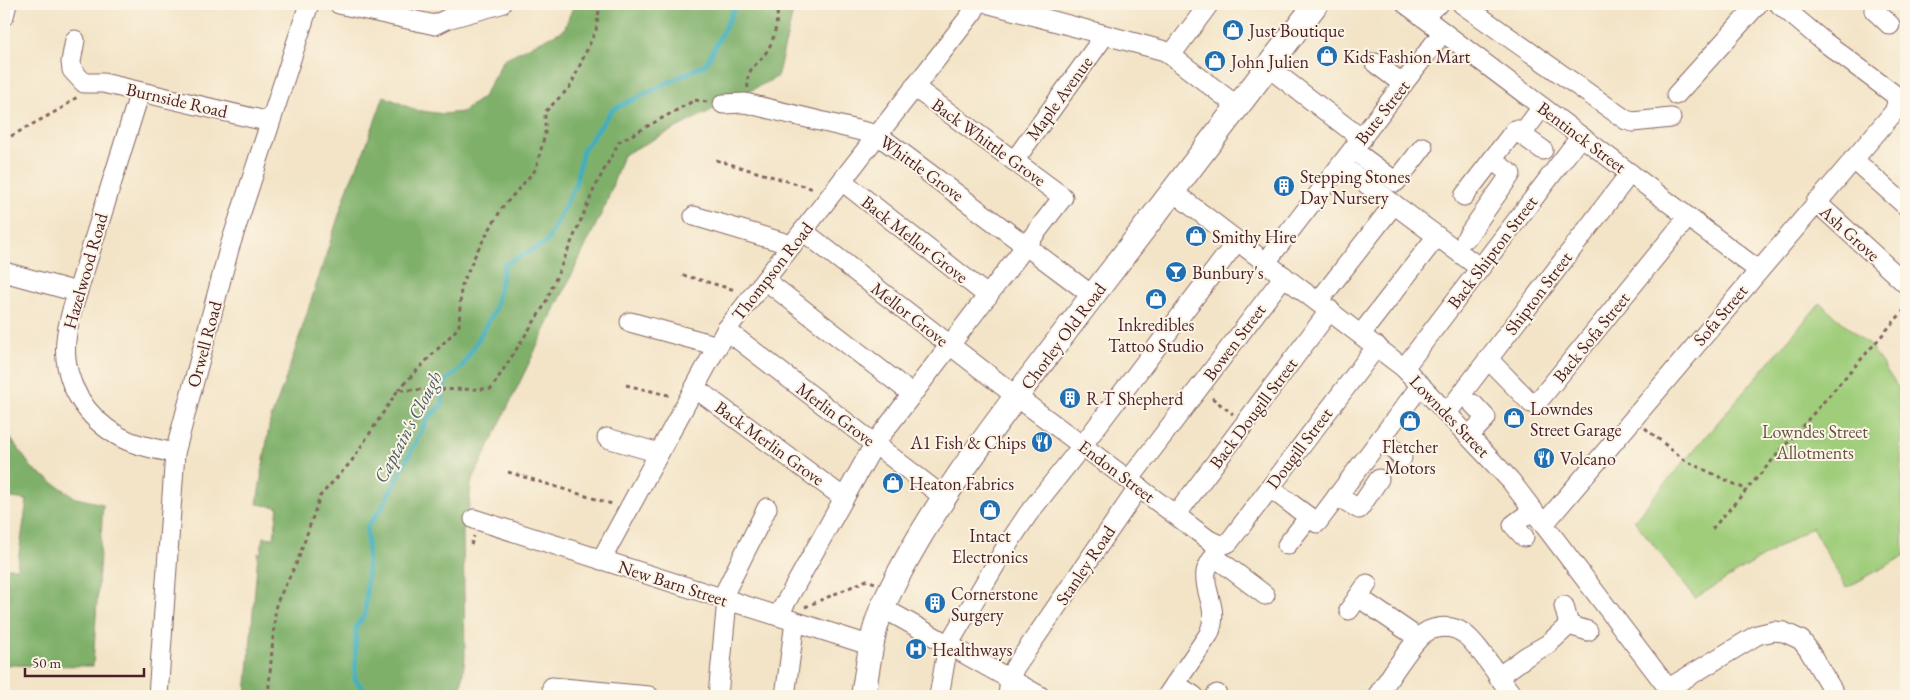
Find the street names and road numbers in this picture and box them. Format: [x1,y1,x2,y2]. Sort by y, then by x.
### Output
street label: Maple Avenue [1021,51,1097,145]
street label: Bute Street [1350,75,1415,149]
street label: Burnside Road [124,77,231,123]
street label: Back Whittle Grove [927,93,1051,191]
street label: Bentinck Street [1533,96,1631,178]
street label: Whittle Grove [875,130,969,206]
street label: Back Mellor Grove [857,190,973,288]
street label: Back Shipton Street [1443,191,1541,313]
street label: Ash Grove [1814,199,1885,266]
street label: Hazelwood Road [57,209,113,332]
street label: Thompson Road [726,216,818,325]
street label: Shipton Street [1500,247,1576,339]
street label: Mellor Grove [867,277,953,351]
street label: Chorley Old Road [1015,277,1111,394]
street label: Sofa Street [1688,279,1752,350]
street label: Back Sofa Street [1547,287,1635,387]
street label: Orwell Road [181,297,227,390]
street label: Bowen Street [1198,299,1271,385]
street label: Back Dougill Street [1204,353,1302,473]
street label: Lowndes Street [1405,370,1495,462]
street label: Merlin Grove [792,377,880,451]
street label: Back Merlin Grove [711,395,829,491]
street label: Dougill Street [1261,403,1337,493]
street label: Endon Street [1074,435,1160,508]
street label: Stanley Road [1050,520,1121,609]
street label: New Barn Street [615,555,731,612]

